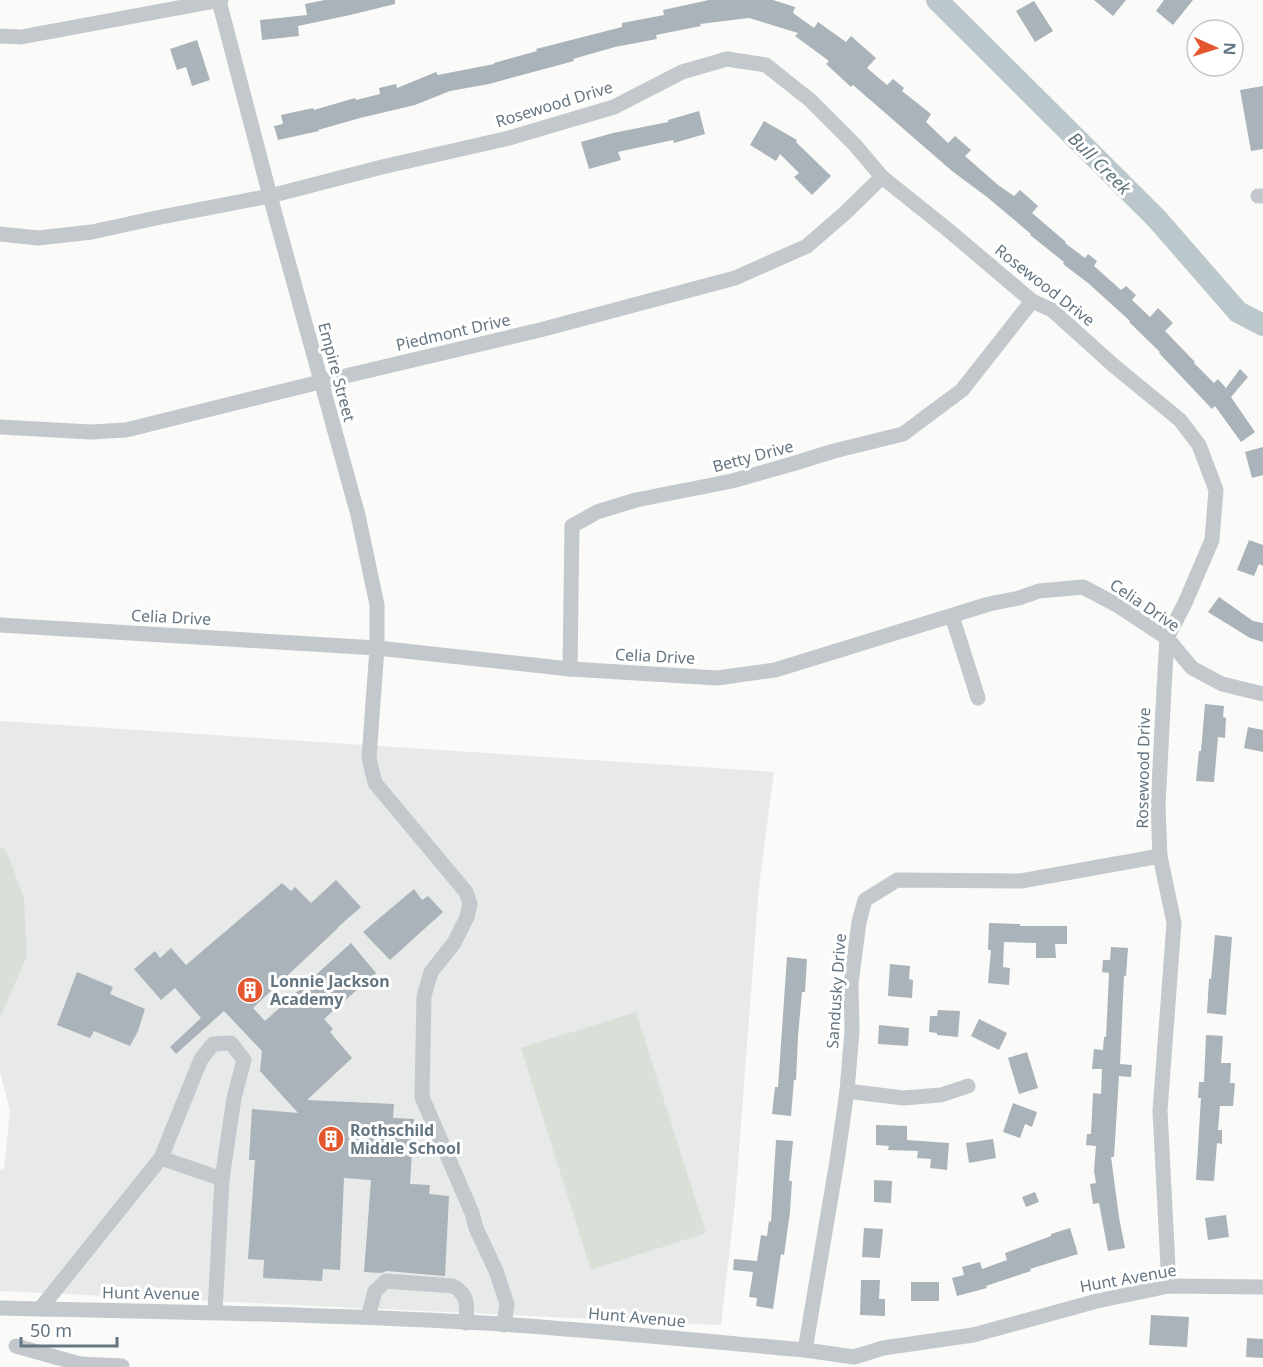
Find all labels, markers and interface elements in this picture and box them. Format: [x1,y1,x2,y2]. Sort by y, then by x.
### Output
north arrow [1185,18,1245,78]
text: N [1219,42,1241,56]
street label: Rosewood Drive [493,76,615,132]
water label: Bull Creek [1063,126,1137,200]
street label: Rosewood Drive [990,239,1100,331]
street label: Piedmont Drive [394,308,512,356]
street label: Empire Street [313,320,361,424]
street label: Betty Drive [710,435,796,477]
street label: Celia Drive [1106,573,1184,637]
street label: Celia Drive [130,604,212,630]
street label: Celia Drive [614,643,696,669]
street label: Rosewood Drive [1131,707,1155,829]
street label: Sandusky Drive [821,933,851,1049]
place label: Lonnie Jackson Academy [270,970,390,1010]
building icon: Lonnie Jackson Academy [235,975,265,1005]
place label: Rothschild Middle School [350,1119,461,1159]
building icon: Rothschild Middle School [316,1124,346,1154]
street label: Hunt Avenue [1078,1259,1178,1297]
street label: Hunt Avenue [102,1281,200,1305]
street label: Hunt Avenue [587,1302,687,1332]
scale bar [21,1310,117,1348]
text: 50 m [30,1318,72,1342]

